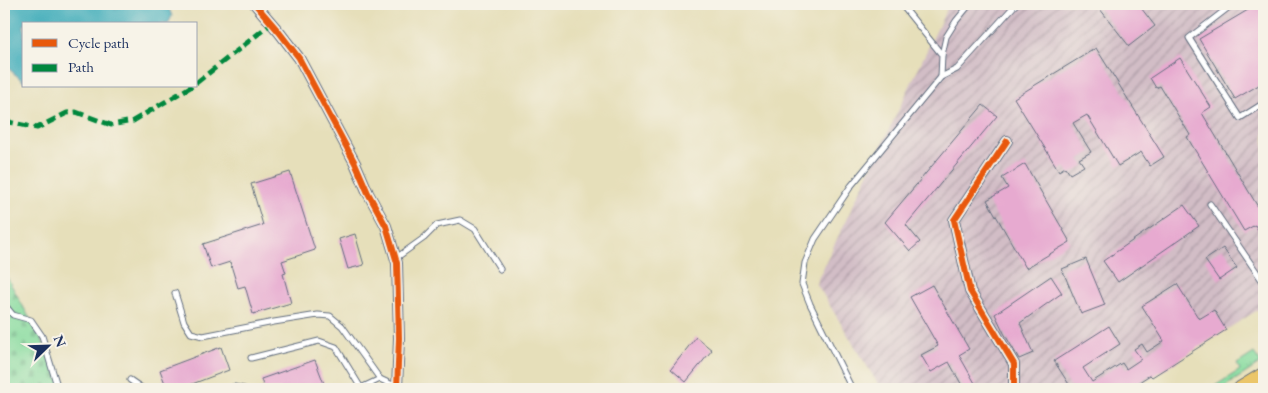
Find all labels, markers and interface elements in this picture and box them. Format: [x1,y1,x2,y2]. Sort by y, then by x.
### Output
legend [22,22,198,88]
text: Cycle path [68,33,130,52]
text: Path [68,57,94,76]
north arrow [22,320,72,370]
text: N [49,332,71,350]

